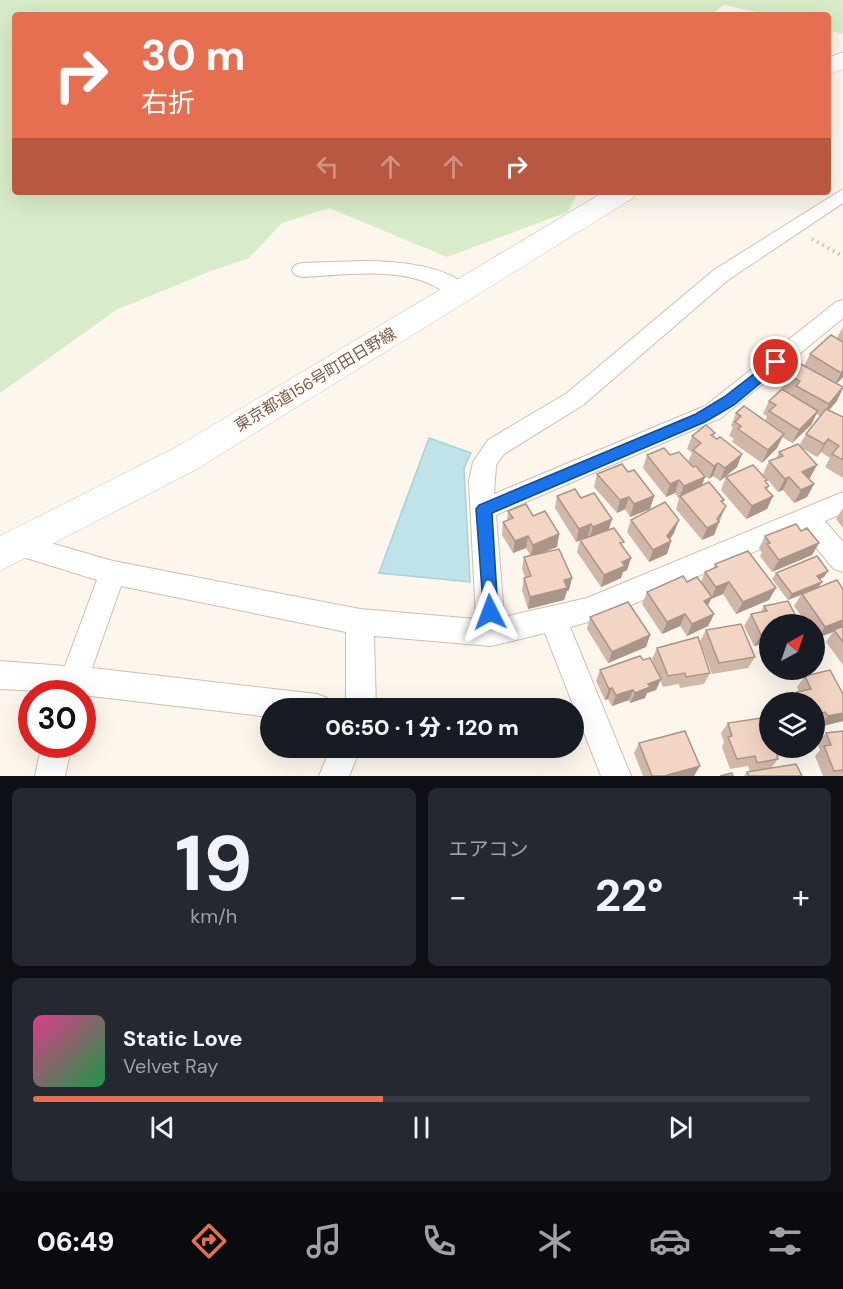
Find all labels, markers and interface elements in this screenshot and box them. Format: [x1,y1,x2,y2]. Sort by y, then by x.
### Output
text: 30 m [141,28,245,83]
icon: right [42,36,120,114]
text: 右折 [141,85,195,120]
icon: left [311,150,344,183]
icon: ahead [374,150,407,183]
icon: ahead [437,150,470,183]
icon: right [500,150,533,183]
street label: 東京都道156号町田日野線 [231,323,400,436]
pin [750,336,801,387]
icon: arrive [759,345,792,378]
position arrow [458,580,522,644]
north arrow [759,614,825,680]
map controls [759,614,825,758]
speed limit sign: 30 [18,680,96,758]
button: layers [759,692,825,758]
text: 06:50 · 1 分 · 120 m [325,713,519,742]
text: 19 [175,813,253,914]
text: エアコン [449,836,529,862]
text: 22° [595,866,663,925]
text: − [449,875,467,918]
text: + [792,875,810,918]
text: km/h [190,903,237,929]
text: Static Love [123,1024,243,1053]
text: Velvet Ray [123,1053,218,1079]
icon: previous [146,1111,179,1144]
icon: pause [405,1111,438,1144]
icon: next [664,1111,697,1144]
icon: directions [188,1220,230,1262]
icon: music [303,1220,345,1262]
icon: phone [418,1220,460,1262]
icon: climate [534,1220,576,1262]
icon: car [649,1220,691,1262]
icon: filters [764,1220,806,1262]
text: 06:49 [37,1224,114,1259]

